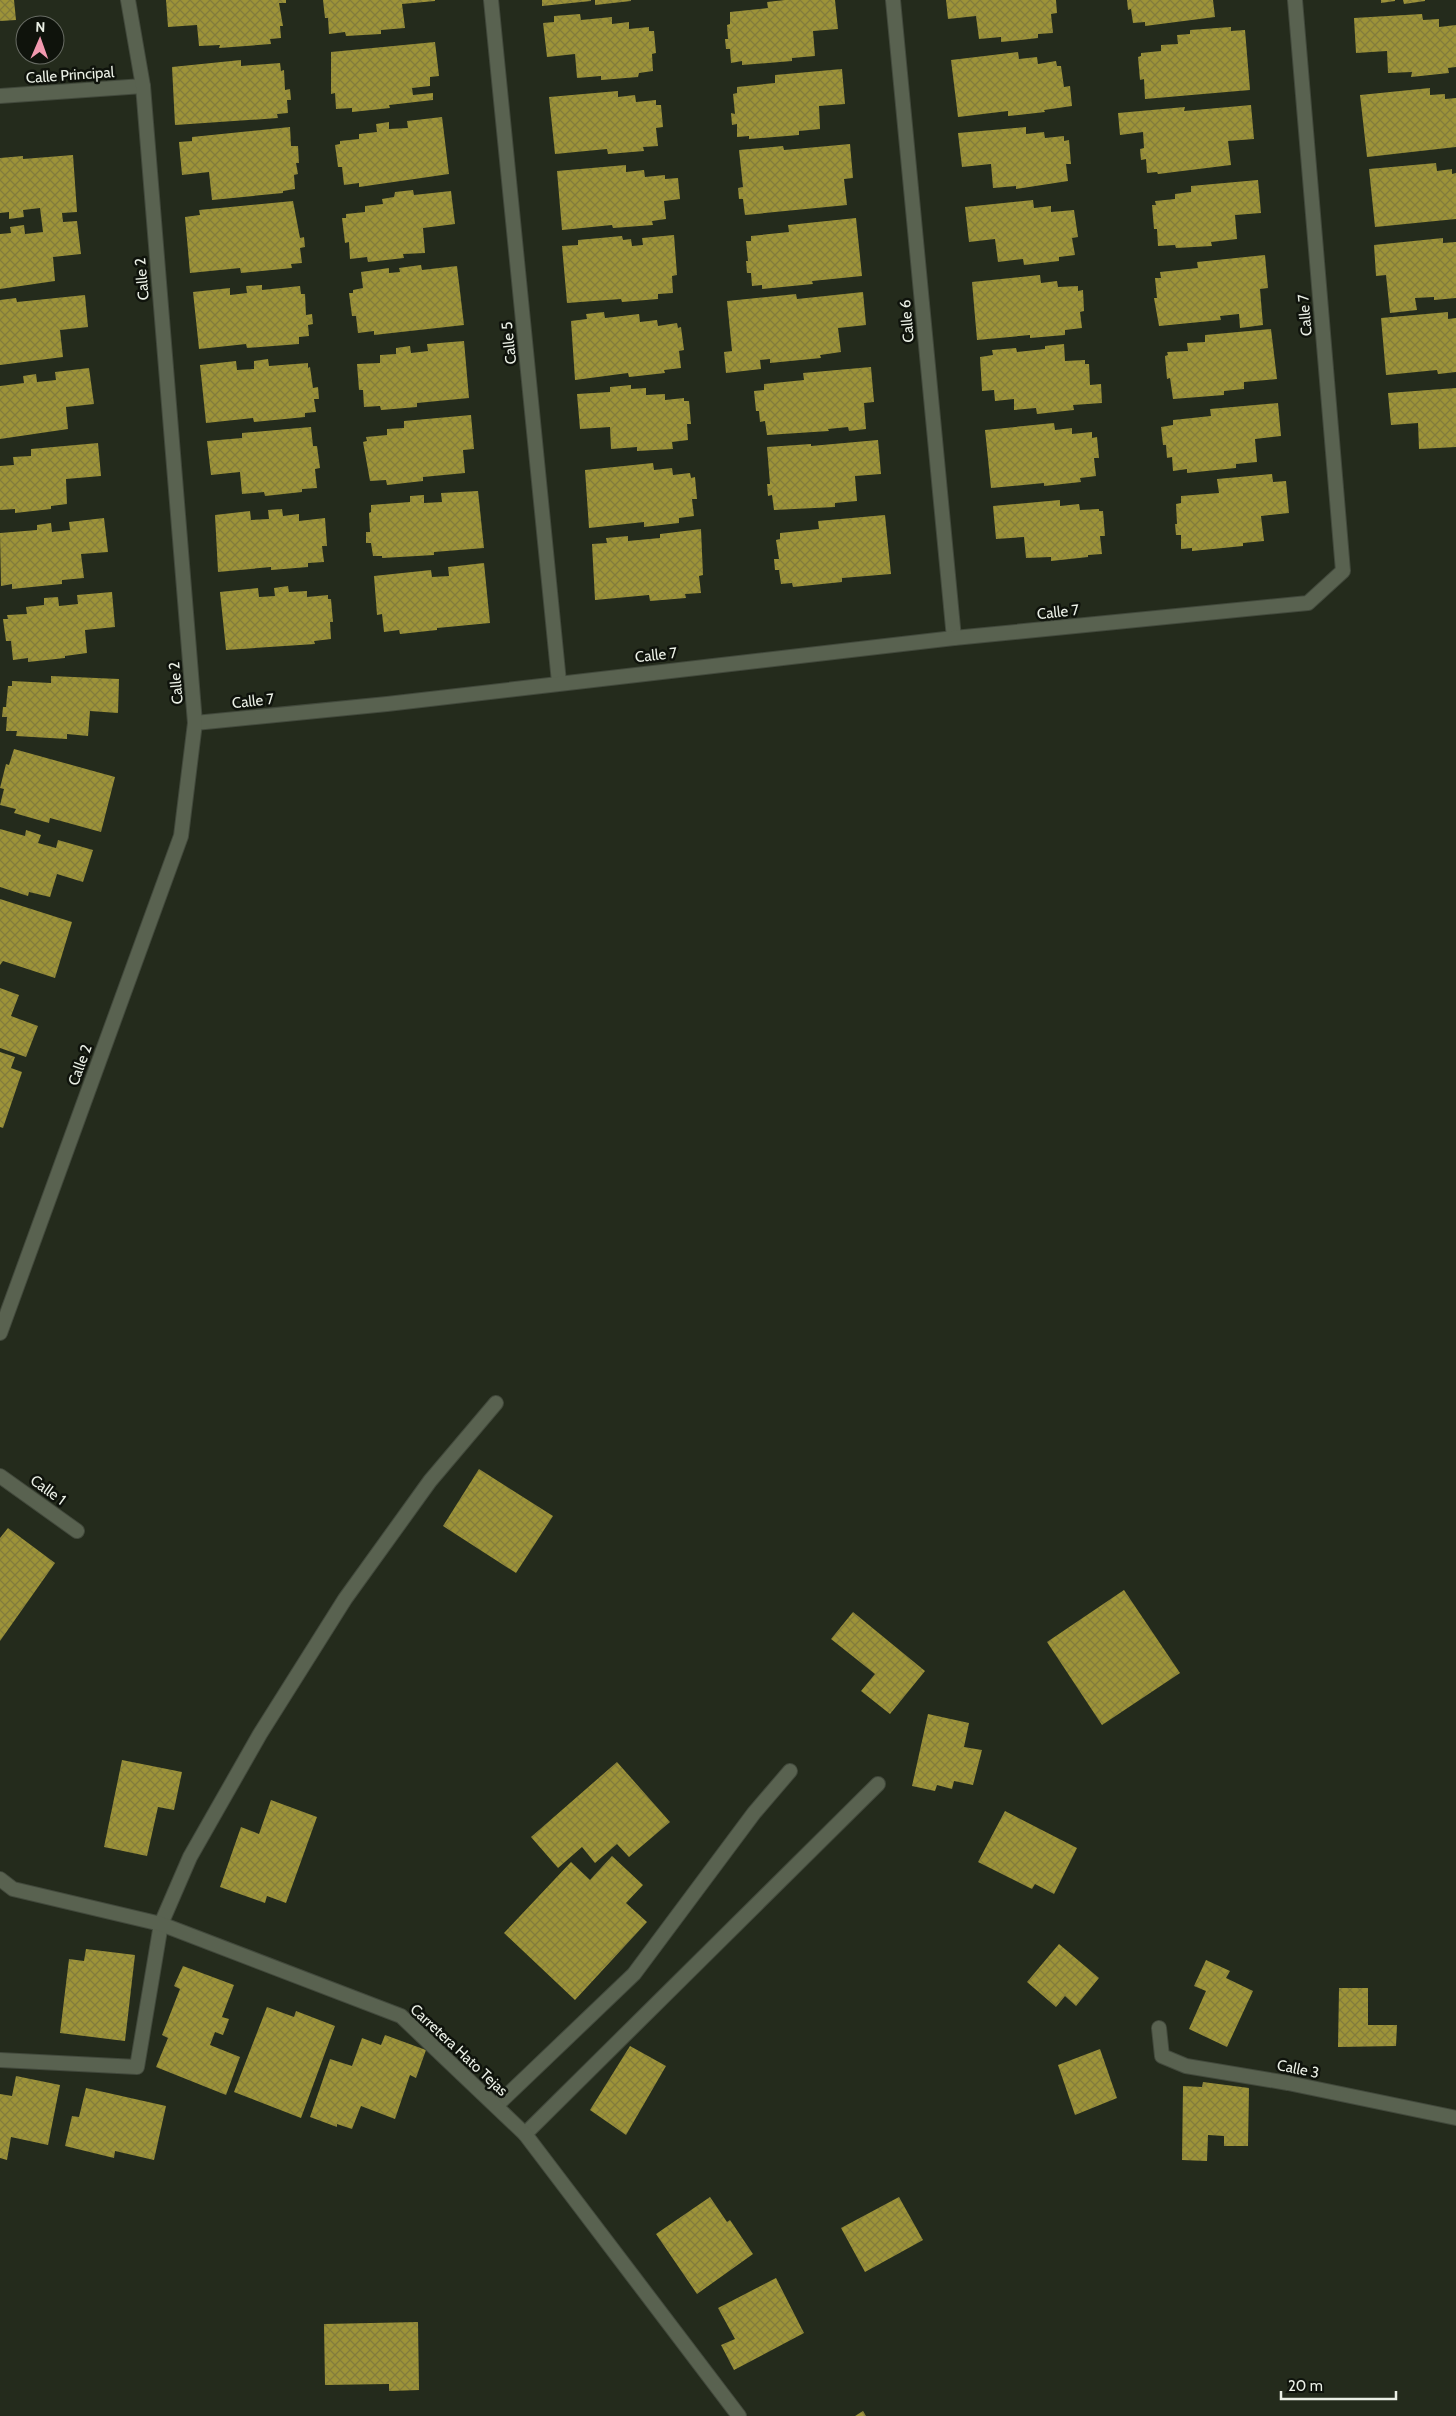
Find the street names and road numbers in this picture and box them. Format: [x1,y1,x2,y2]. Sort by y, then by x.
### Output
street label: Calle Principal [25,63,115,87]
street label: Calle 2 [131,257,153,301]
street label: Calle 7 [1294,293,1316,337]
street label: Calle 6 [896,299,918,343]
street label: Calle 5 [498,321,520,365]
street label: Calle 7 [1036,601,1080,623]
street label: Calle 7 [634,644,678,666]
street label: Calle 2 [165,661,187,705]
street label: Calle 7 [231,690,275,712]
street label: Calle 2 [64,1042,96,1088]
street label: Calle 1 [27,1471,69,1509]
street label: Carretera Hato Tejas [407,2000,511,2100]
street label: Calle 3 [1275,2056,1321,2082]

